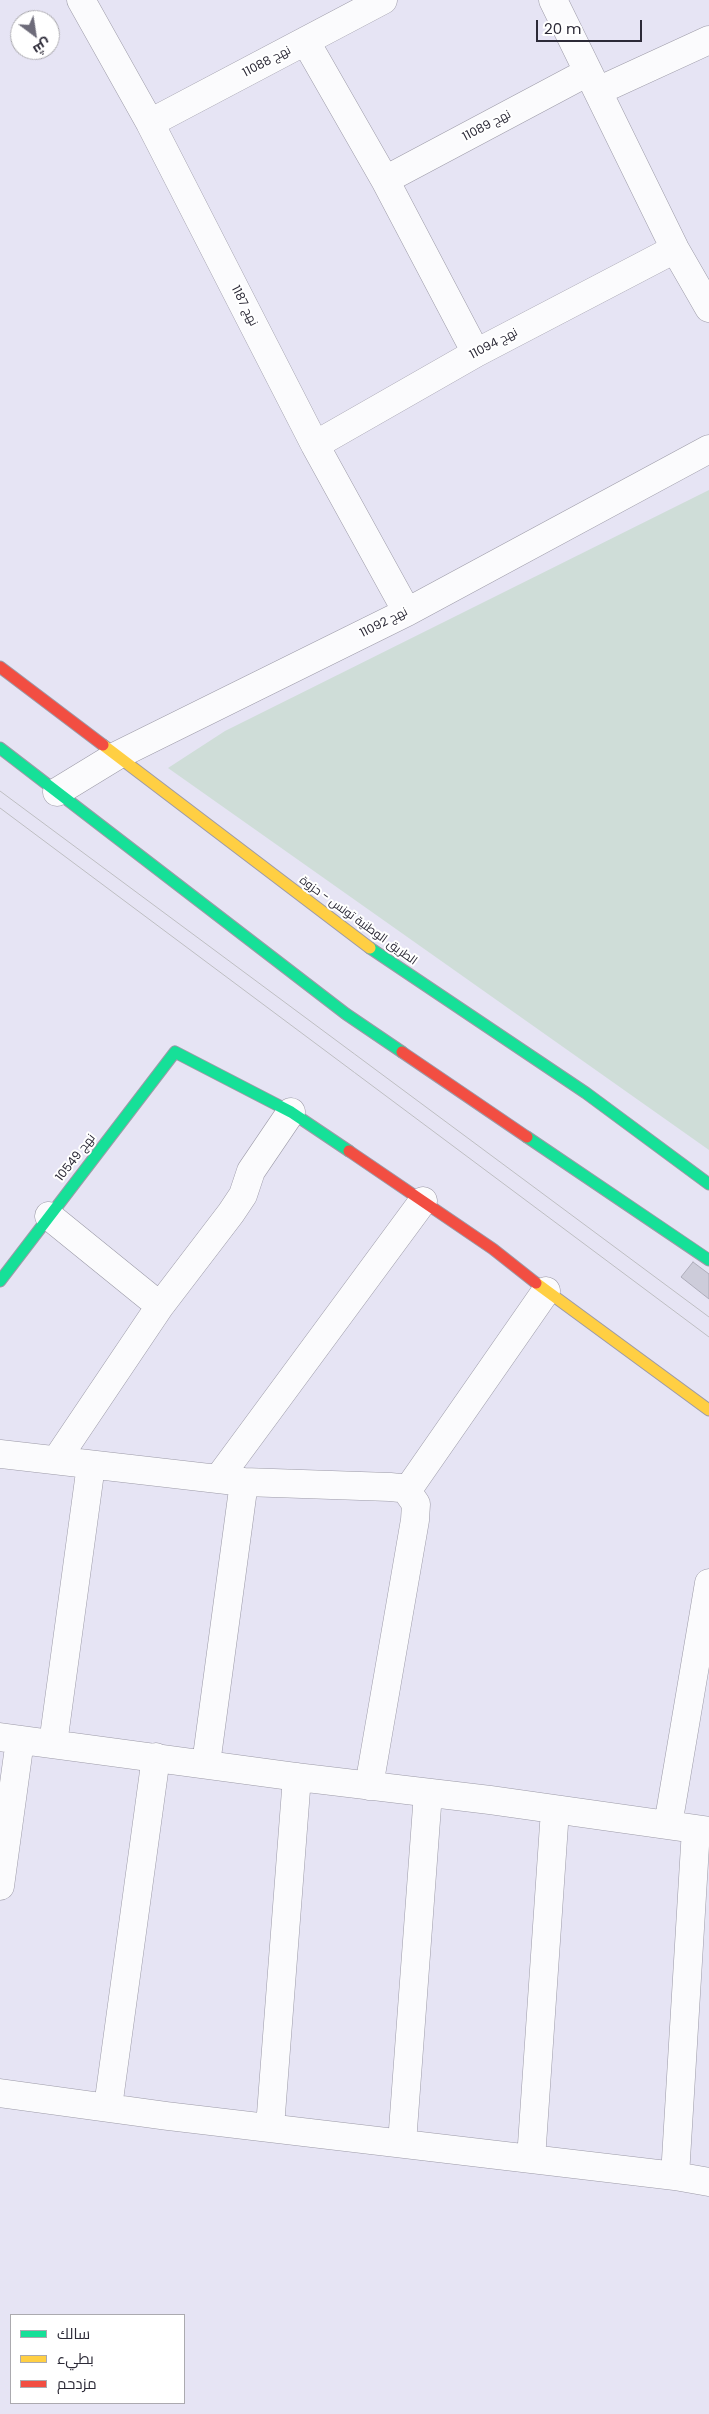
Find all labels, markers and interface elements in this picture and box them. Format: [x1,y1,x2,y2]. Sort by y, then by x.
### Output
north arrow [10,10,60,60]
scale bar [539,10,645,42]
text: 20 m [544,18,582,39]
text: ش [29,34,55,60]
street label: نهج 11088 [241,43,293,81]
street label: نهج 11089 [461,107,513,145]
street label: نهج 1187 [228,283,260,329]
street label: نهج 11094 [468,325,520,363]
street label: نهج 11092 [358,605,410,641]
street label: الطريق الوطنية تونس - حزوة [296,873,420,969]
street label: نهج 10549 [53,1132,99,1184]
legend [10,2314,185,2404]
text: سالك [57,2323,90,2344]
text: بطيء [57,2348,94,2369]
text: مزدحم [57,2373,97,2394]

